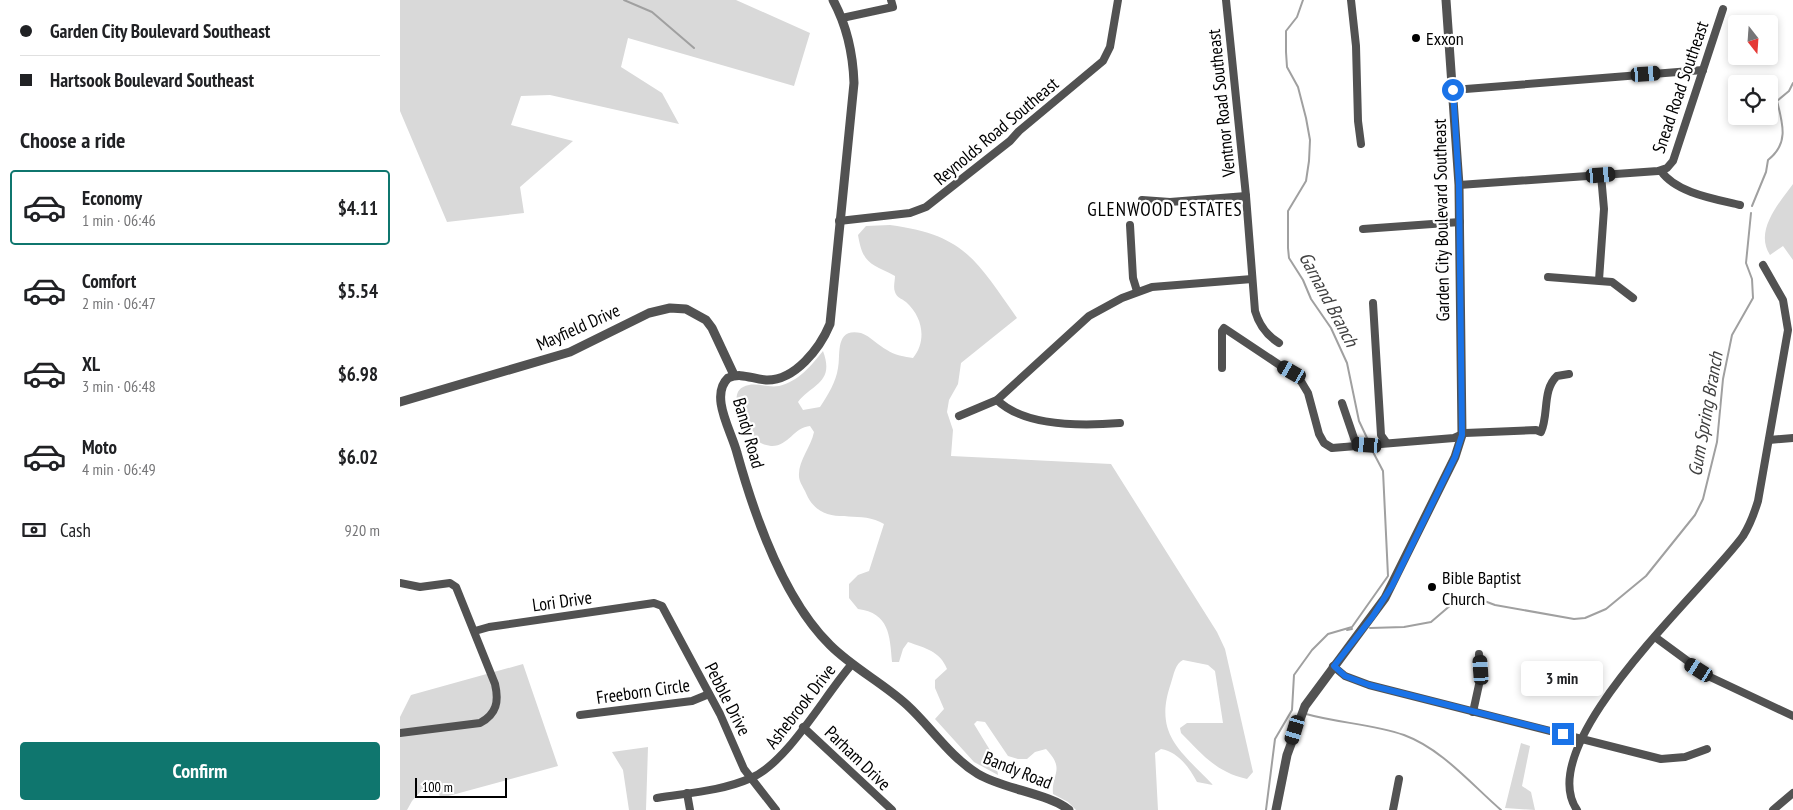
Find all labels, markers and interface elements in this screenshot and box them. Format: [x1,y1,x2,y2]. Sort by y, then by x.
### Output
north arrow [1728,15,1778,65]
map controls [1728,15,1778,125]
street label: Snead Road Southeast [1647,18,1713,156]
text: Garden City Boulevard Southeast [50,19,270,43]
place label: Exxon [1426,27,1464,50]
street label: Ventnor Road Southeast [1202,28,1240,179]
marker: Exxon [1410,32,1422,44]
car [1630,65,1661,83]
text: Hartsook Boulevard Southeast [50,68,254,92]
street label: Reynolds Road Southeast [929,72,1063,190]
button: locate [1728,75,1778,125]
route start [1442,79,1464,101]
street label: Garden City Boulevard Southeast [1428,118,1454,322]
text: Choose a ride [20,126,125,154]
car [1585,166,1616,184]
icon: car [22,185,67,230]
text: Economy [82,186,142,210]
text: $4.11 [338,196,378,220]
district label: GLENWOOD ESTATES [1087,197,1243,221]
text: 1 min · 06:46 [82,210,156,230]
water label: Garnand Branch [1294,247,1365,352]
icon: car [22,268,67,313]
text: Comfort [82,269,136,293]
text: $5.54 [338,279,378,303]
text: 2 min · 06:47 [82,293,156,313]
street label: Mayfield Drive [533,298,623,356]
water label: Gum Spring Branch [1682,348,1728,478]
icon: car [22,351,67,396]
text: XL [82,352,100,376]
car [1275,358,1308,386]
text: $6.98 [338,362,378,386]
text: 3 min · 06:48 [82,376,156,396]
street label: Bandy Road [728,395,770,471]
icon: car [22,434,67,479]
text: Moto [82,435,117,459]
car [1351,436,1382,454]
text: $6.02 [338,445,378,469]
text: 4 min · 06:49 [82,459,156,479]
icon: cash [20,516,48,544]
text: Cash [60,518,91,542]
text: 920 m [345,520,380,540]
place label: Bible Baptist Church [1442,566,1521,610]
marker: Bible Baptist Church [1426,581,1438,593]
street label: Lori Drive [531,585,593,617]
car [1472,655,1489,685]
car [1682,656,1715,684]
street label: Pebble Drive [700,659,756,739]
street label: Ashebrook Drive [760,659,840,753]
callout: 3 min [1522,662,1604,696]
text: 3 min [1546,668,1578,688]
street label: Freeborn Circle [595,673,691,709]
car [1283,713,1306,747]
street label: Parham Drive [820,721,896,795]
route end [1552,723,1574,745]
button: Confirm [20,742,380,800]
street label: Bandy Road [980,746,1056,794]
scale bar [415,775,508,798]
text: 100 m [422,778,453,796]

